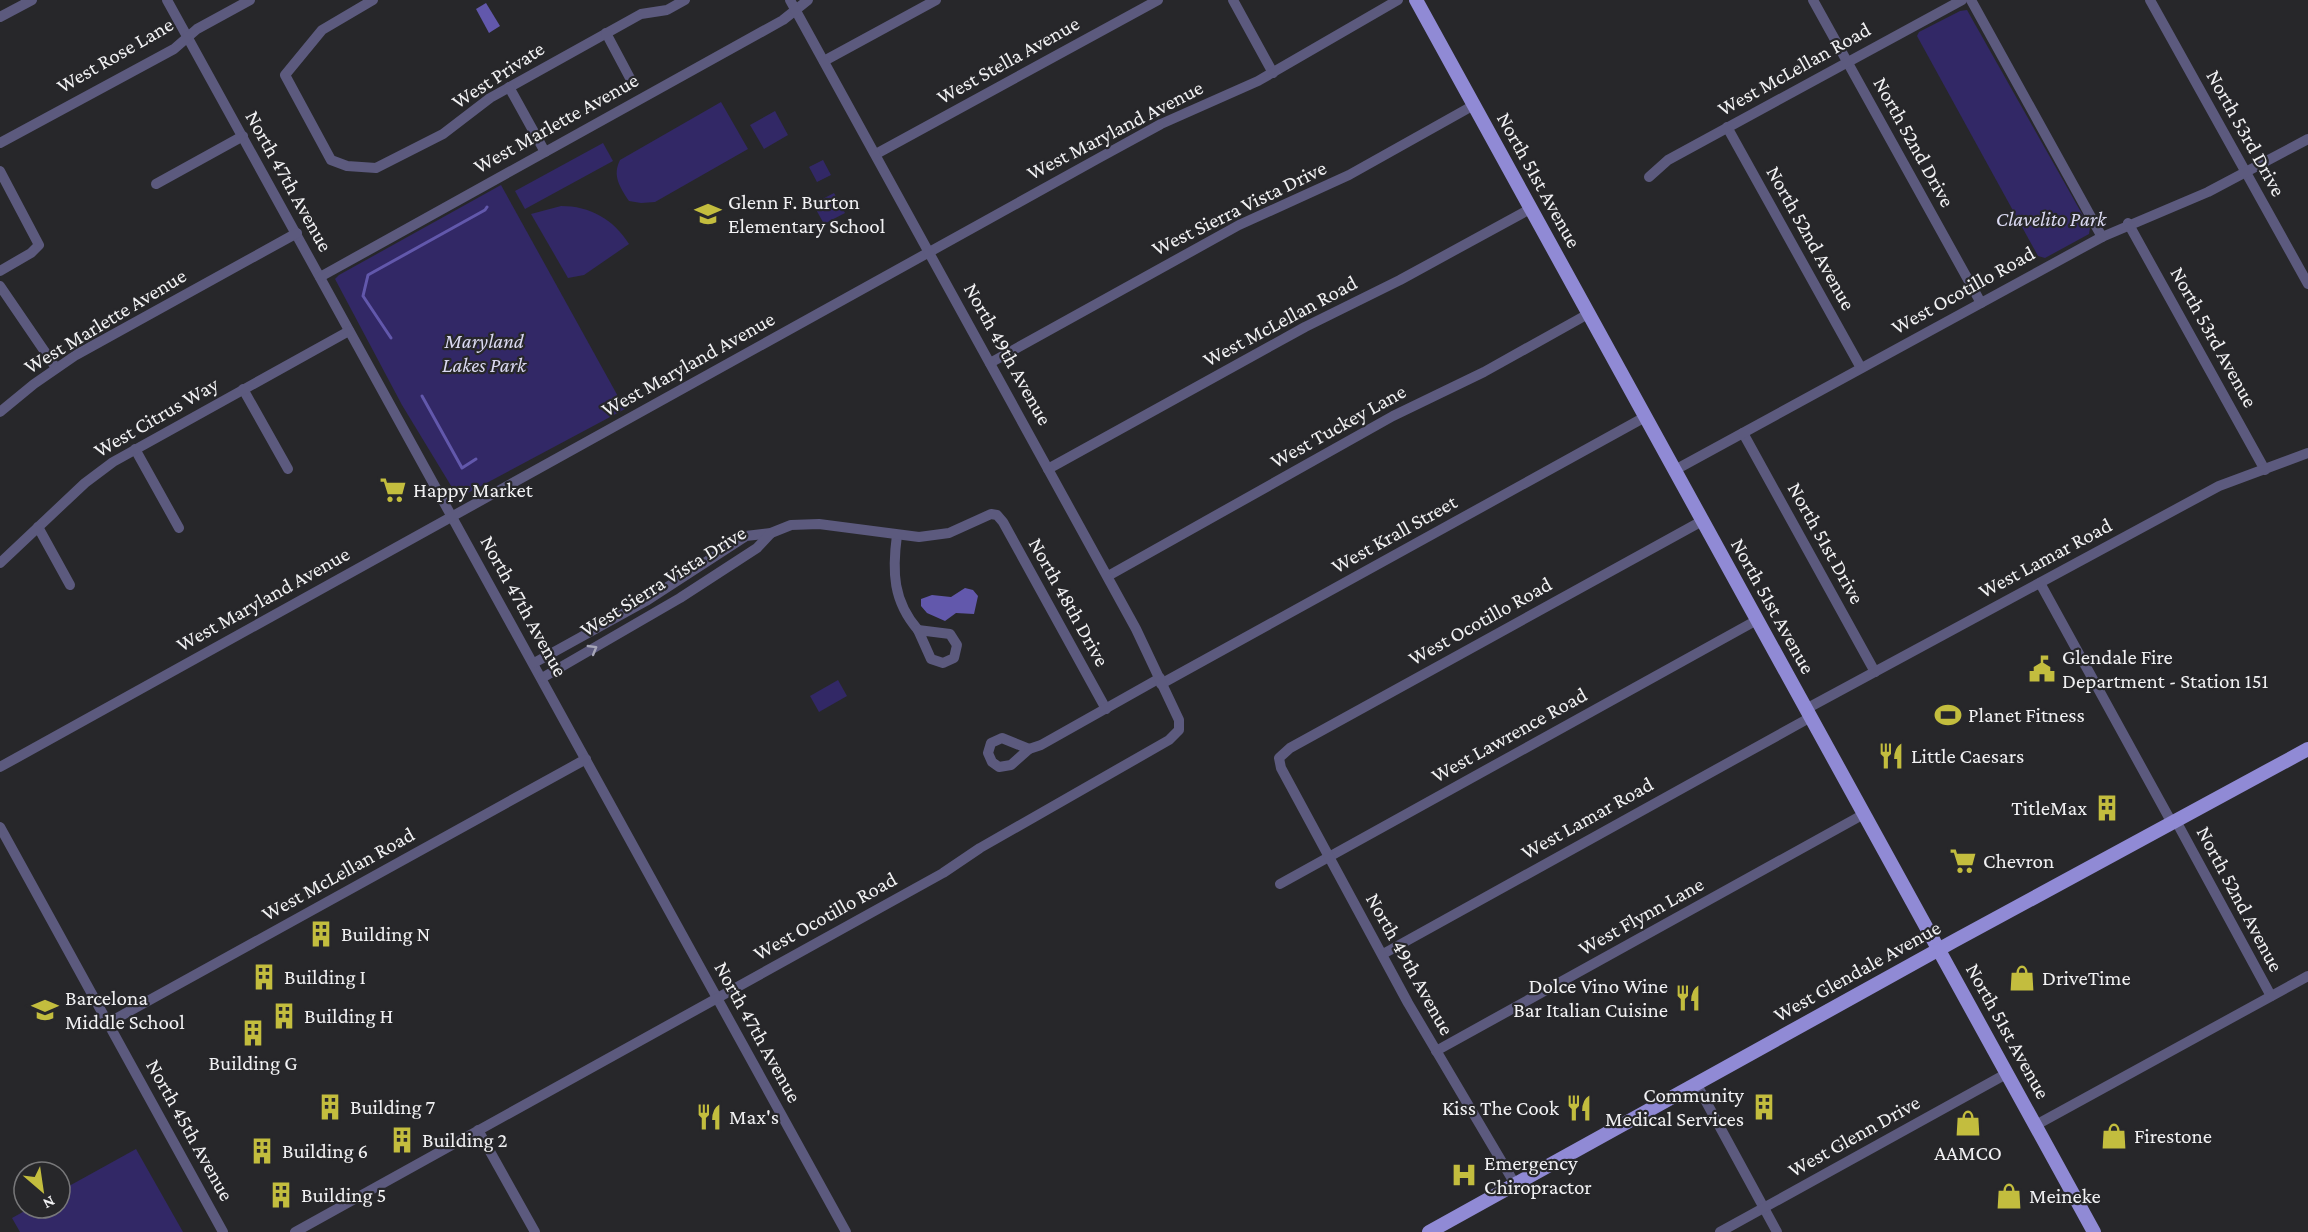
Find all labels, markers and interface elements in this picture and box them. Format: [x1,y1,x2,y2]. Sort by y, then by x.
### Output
street label: West Stella Avenue [933,11,1083,109]
street label: West Rose Lane [52,12,178,98]
street label: West McLellan Road [1713,17,1875,121]
street label: West Private [447,36,549,114]
street label: North 53rd Drive [2201,66,2291,200]
street label: West Marlette Avenue [469,68,643,178]
street label: North 52nd Drive [1868,73,1960,211]
street label: West Maryland Avenue [1023,75,1207,185]
street label: North 47th Avenue [240,106,338,256]
street label: North 51st Avenue [1492,108,1586,252]
street label: West Sierra Vista Drive [1148,155,1330,261]
street label: North 52nd Avenue [1761,162,1861,314]
place label: Glenn F. Burton Elementary School [728,190,885,238]
school or university icon: Glenn F. Burton Elementary School [693,199,723,229]
park label: Clavelito Park [1996,207,2107,231]
street label: West Ocotillo Road [1887,241,2039,339]
street label: North 53rd Avenue [2165,262,2263,412]
street label: West Marlette Avenue [20,263,190,379]
street label: West McLellan Road [1199,270,1361,372]
street label: North 49th Avenue [959,279,1057,429]
street label: West Maryland Avenue [597,306,779,422]
park label: Maryland Lakes Park [442,329,527,377]
street label: West Citrus Way [89,371,223,462]
street label: West Tuckey Lane [1266,379,1410,473]
supermarket icon: Happy Market [378,475,408,505]
place label: Happy Market [413,478,534,502]
street label: North 51st Drive [1783,478,1869,608]
street label: West Krall Street [1327,489,1462,578]
street label: West Lamar Road [1974,513,2116,603]
street label: West Sierra Vista Drive [576,520,750,642]
street label: North 47th Avenue [475,531,573,681]
street label: North 48th Drive [1024,533,1114,671]
street label: North 51st Avenue [1726,534,1820,678]
street label: West Maryland Avenue [172,541,354,657]
street label: West Ocotillo Road [1404,572,1556,670]
one-way arrow [587,645,597,656]
place label: Glendale Fire Department - Station 151 [2062,645,2268,693]
public building icon: Glendale Fire Department - Station 151 [2027,654,2057,684]
street label: West Lawrence Road [1427,682,1591,788]
sports icon: Planet Fitness [1933,700,1963,730]
place label: Planet Fitness [1968,703,2085,727]
restaurant icon: Little Caesars [1876,741,1906,771]
place label: Little Caesars [1911,744,2024,768]
street label: West Lamar Road [1517,772,1657,864]
building icon: TitleMax [2092,793,2122,823]
place label: TitleMax [2011,796,2087,820]
street label: West McLellan Road [257,822,419,926]
street label: North 52nd Avenue [2192,822,2288,976]
supermarket icon: Chevron [1948,846,1978,876]
place label: Chevron [1983,849,2054,873]
street label: West Ocotillo Road [749,867,901,965]
street label: West Flynn Lane [1574,872,1708,960]
street label: North 49th Avenue [1361,889,1459,1039]
street label: West Glendale Avenue [1769,915,1945,1027]
building icon: Building N [306,919,336,949]
place label: Building N [341,922,430,946]
street label: North 47th Avenue [709,957,807,1107]
street label: North 51st Avenue [1961,959,2055,1103]
building icon: Building I [249,962,279,992]
shop icon: DriveTime [2007,963,2037,993]
place label: Building I [284,965,366,989]
place label: DriveTime [2042,966,2131,990]
place label: Dolce Vino Wine Bar Italian Cuisine [1513,974,1668,1022]
restaurant icon: Dolce Vino Wine Bar Italian Cuisine [1673,983,1703,1013]
place label: Barcelona Middle School [65,986,185,1034]
school or university icon: Barcelona Middle School [30,995,60,1025]
building icon: Building H [269,1001,299,1031]
place label: Building H [304,1004,393,1028]
building icon: Building G [238,1018,268,1048]
place label: Building G [209,1051,297,1075]
street label: North 45th Avenue [141,1055,239,1205]
place label: Community Medical Services [1605,1083,1744,1131]
street label: West Glenn Drive [1784,1090,1924,1182]
building icon: Building 7 [315,1092,345,1122]
building icon: Community Medical Services [1749,1092,1779,1122]
restaurant icon: Kiss The Cook [1564,1093,1594,1123]
place label: Building 7 [350,1095,436,1119]
place label: Kiss The Cook [1442,1096,1559,1120]
restaurant icon: Max's [694,1102,724,1132]
place label: Max's [729,1105,779,1129]
shop icon: AAMCO [1953,1108,1983,1138]
shop icon: Firestone [2099,1121,2129,1151]
place label: Firestone [2134,1124,2212,1148]
building icon: Building 2 [387,1125,417,1155]
place label: Building 2 [422,1128,508,1152]
building icon: Building 6 [247,1136,277,1166]
place label: Building 6 [282,1139,368,1163]
place label: AAMCO [1934,1141,2002,1165]
place label: Emergency Chiropractor [1484,1151,1592,1199]
north arrow [12,1160,72,1220]
hospital icon: Emergency Chiropractor [1449,1160,1479,1190]
building icon: Building 5 [266,1180,296,1210]
shop icon: Meineke [1994,1181,2024,1211]
place label: Building 5 [301,1183,386,1207]
place label: Meineke [2029,1184,2101,1208]
text: N [40,1193,58,1213]

